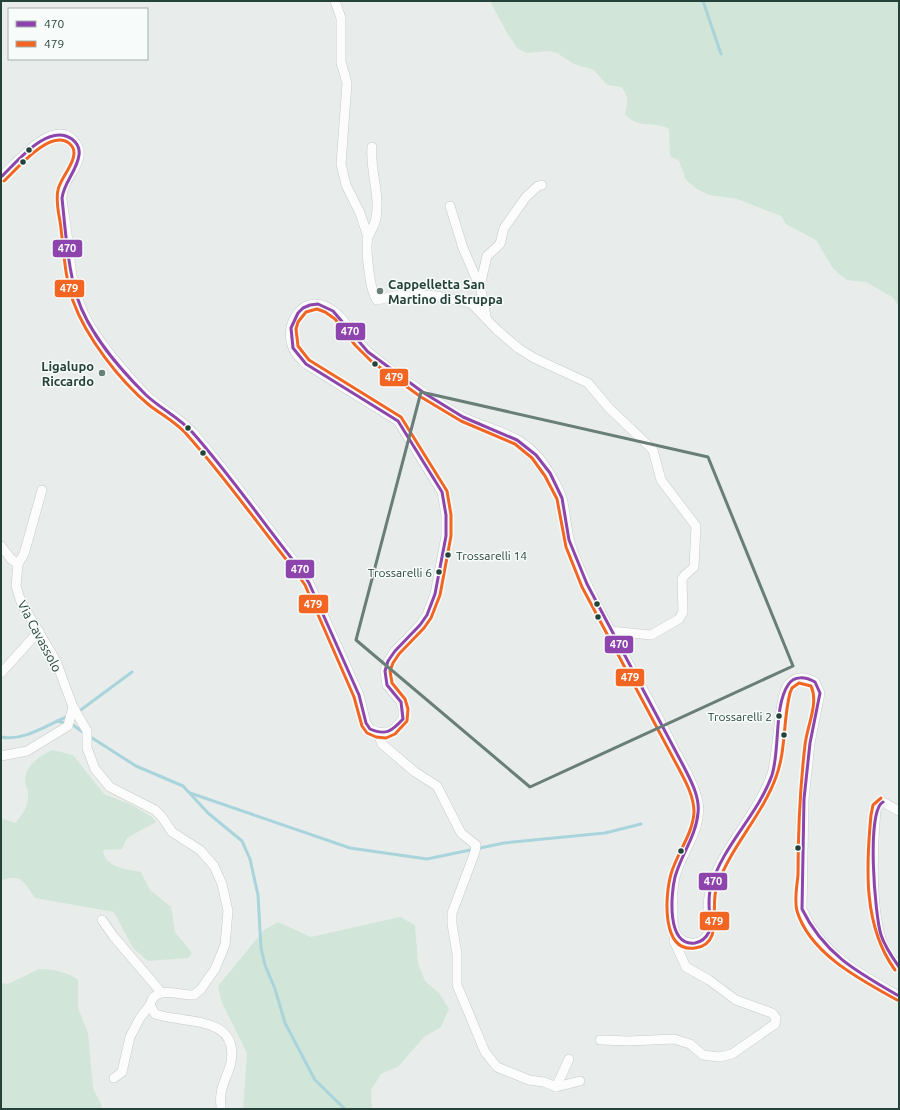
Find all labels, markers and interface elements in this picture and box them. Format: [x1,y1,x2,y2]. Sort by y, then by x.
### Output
legend [8,8,148,60]
text: 470 [44,17,65,30]
text: 479 [44,37,64,50]
unlabelled marker [24,145,34,155]
unlabelled marker [18,157,28,167]
line badge: 470 [52,239,83,258]
text: 470 [58,242,76,254]
place label: Cappelletta San Martino di Struppa [388,277,503,306]
line badge: 479 [54,279,85,298]
text: 479 [60,282,78,294]
marker: Cappelletta San Martino di Struppa [375,286,385,296]
line badge: 470 [335,322,366,341]
text: 470 [341,325,359,337]
place label: Ligalupo Riccardo [41,359,94,388]
unlabelled marker [370,359,380,369]
marker: Ligalupo Riccardo [97,368,107,378]
line badge: 479 [379,368,409,387]
text: 479 [385,371,403,383]
unlabelled marker [183,423,193,433]
unlabelled marker [198,448,208,458]
place label: Trossarelli 14 [456,549,527,562]
marker: Trossarelli 14 [443,550,453,560]
line badge: 470 [285,559,315,579]
text: 470 [291,563,309,575]
place label: Trossarelli 6 [368,566,432,579]
marker: Trossarelli 6 [434,567,444,577]
line badge: 479 [298,594,329,614]
street label: Via Cavassolo [15,598,65,674]
text: 479 [304,598,322,610]
unlabelled marker [592,599,602,609]
unlabelled marker [593,612,603,622]
line badge: 470 [604,635,634,654]
text: 470 [610,638,628,650]
line badge: 479 [615,668,645,687]
text: 479 [621,671,639,683]
place label: Trossarelli 2 [708,710,772,723]
marker: Trossarelli 2 [774,711,784,721]
unlabelled marker [779,730,789,740]
unlabelled marker [793,843,803,853]
unlabelled marker [676,846,686,856]
line badge: 470 [698,872,728,891]
text: 470 [704,875,722,887]
line badge: 479 [699,911,730,931]
text: 479 [705,915,723,927]

